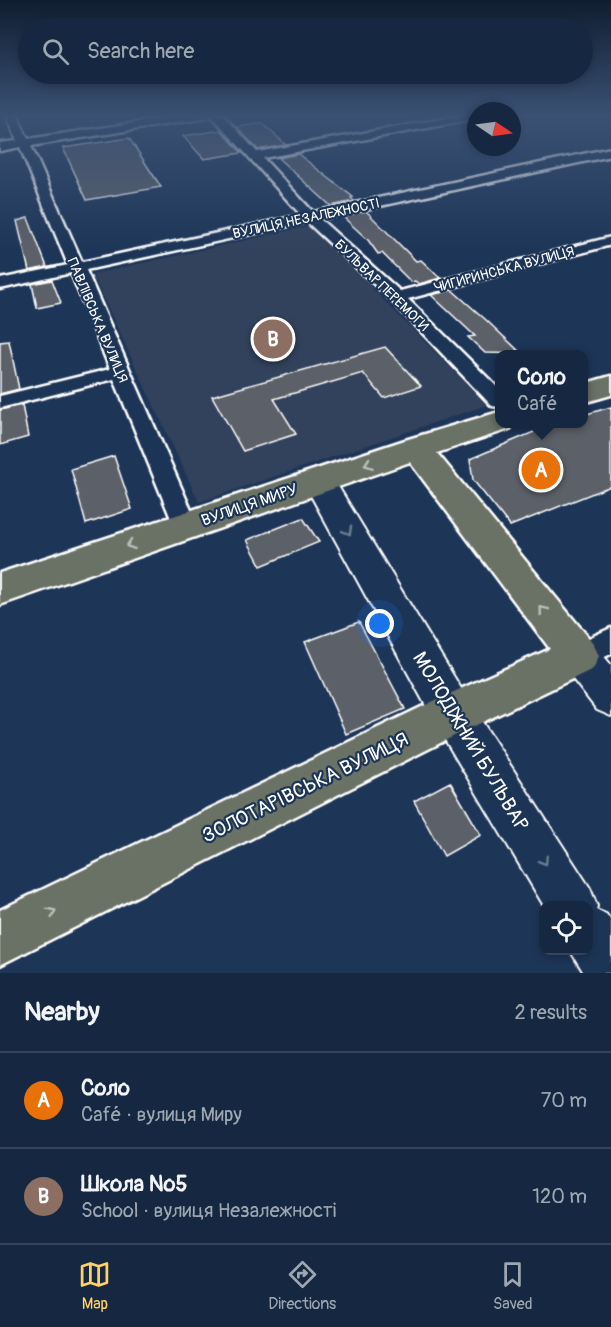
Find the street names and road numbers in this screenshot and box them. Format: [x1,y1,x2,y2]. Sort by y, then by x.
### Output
street label: ВУЛИЦЯ НЕЗАЛЕЖНОСТІ [231,195,381,242]
street label: БУЛЬВАР ПЕРЕМОГИ [331,236,432,335]
street label: ЧИГИРИНСЬКА ВУЛИЦЯ [432,243,576,296]
street label: ПАВЛІВСЬКА ВУЛИЦЯ [64,255,132,385]
street label: ВУЛИЦЯ МИРУ [198,479,301,531]
street label: МОЛОДІЖНИЙ БУЛЬВАР [407,647,534,835]
street label: ЗОЛОТАРІВСЬКА ВУЛИЦЯ [198,727,413,848]

